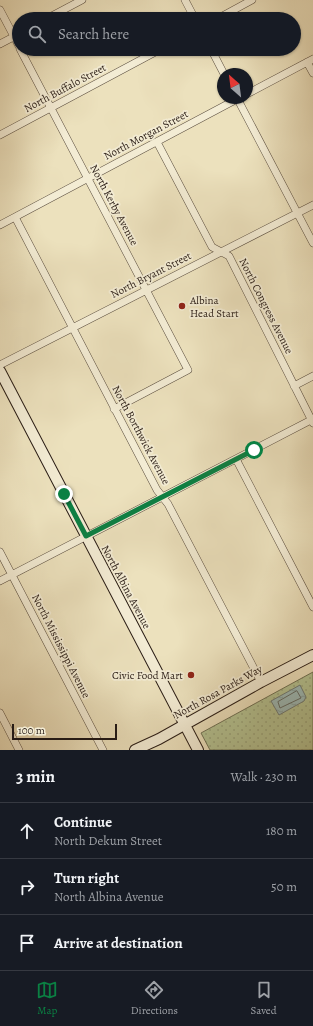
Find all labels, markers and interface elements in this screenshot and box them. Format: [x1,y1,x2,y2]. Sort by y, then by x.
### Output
search box [12,12,301,56]
icon: search [26,23,48,45]
text: Search here [58,24,129,44]
street label: North Buffalo Street [21,60,109,116]
north arrow [217,68,253,104]
street label: North Morgan Street [101,106,191,164]
street label: North Kerby Avenue [86,162,142,248]
street label: North Bryant Street [108,248,194,302]
street label: North Congress Avenue [235,256,297,356]
place label: Albina Head Start [189,293,239,321]
marker: Albina Head Start [177,301,187,311]
street label: North Borthwick Avenue [108,383,174,487]
route start [245,441,263,459]
route end [55,485,73,503]
street label: North Albina Avenue [98,543,154,632]
street label: North Mississippi Avenue [28,591,94,701]
street label: North Rosa Parks Way [171,661,265,723]
place label: Civic Food Mart [112,668,183,683]
marker: Civic Food Mart [186,670,196,680]
scale bar [12,722,117,741]
text: 100 m [18,723,45,738]
text: 3 min [16,765,55,788]
text: Walk · 230 m [231,768,297,785]
text: Continue [54,812,112,832]
icon: ahead [16,820,38,842]
text: 180 m [266,822,297,839]
text: North Dekum Street [54,832,162,849]
text: Turn right [54,868,119,888]
icon: right [16,876,38,898]
text: 50 m [271,878,297,895]
text: North Albina Avenue [54,888,164,905]
icon: arrive [16,932,38,954]
text: Arrive at destination [54,933,183,953]
tab: Map [36,979,58,1018]
tab: Directions [131,979,178,1018]
tab: Saved [251,979,277,1018]

